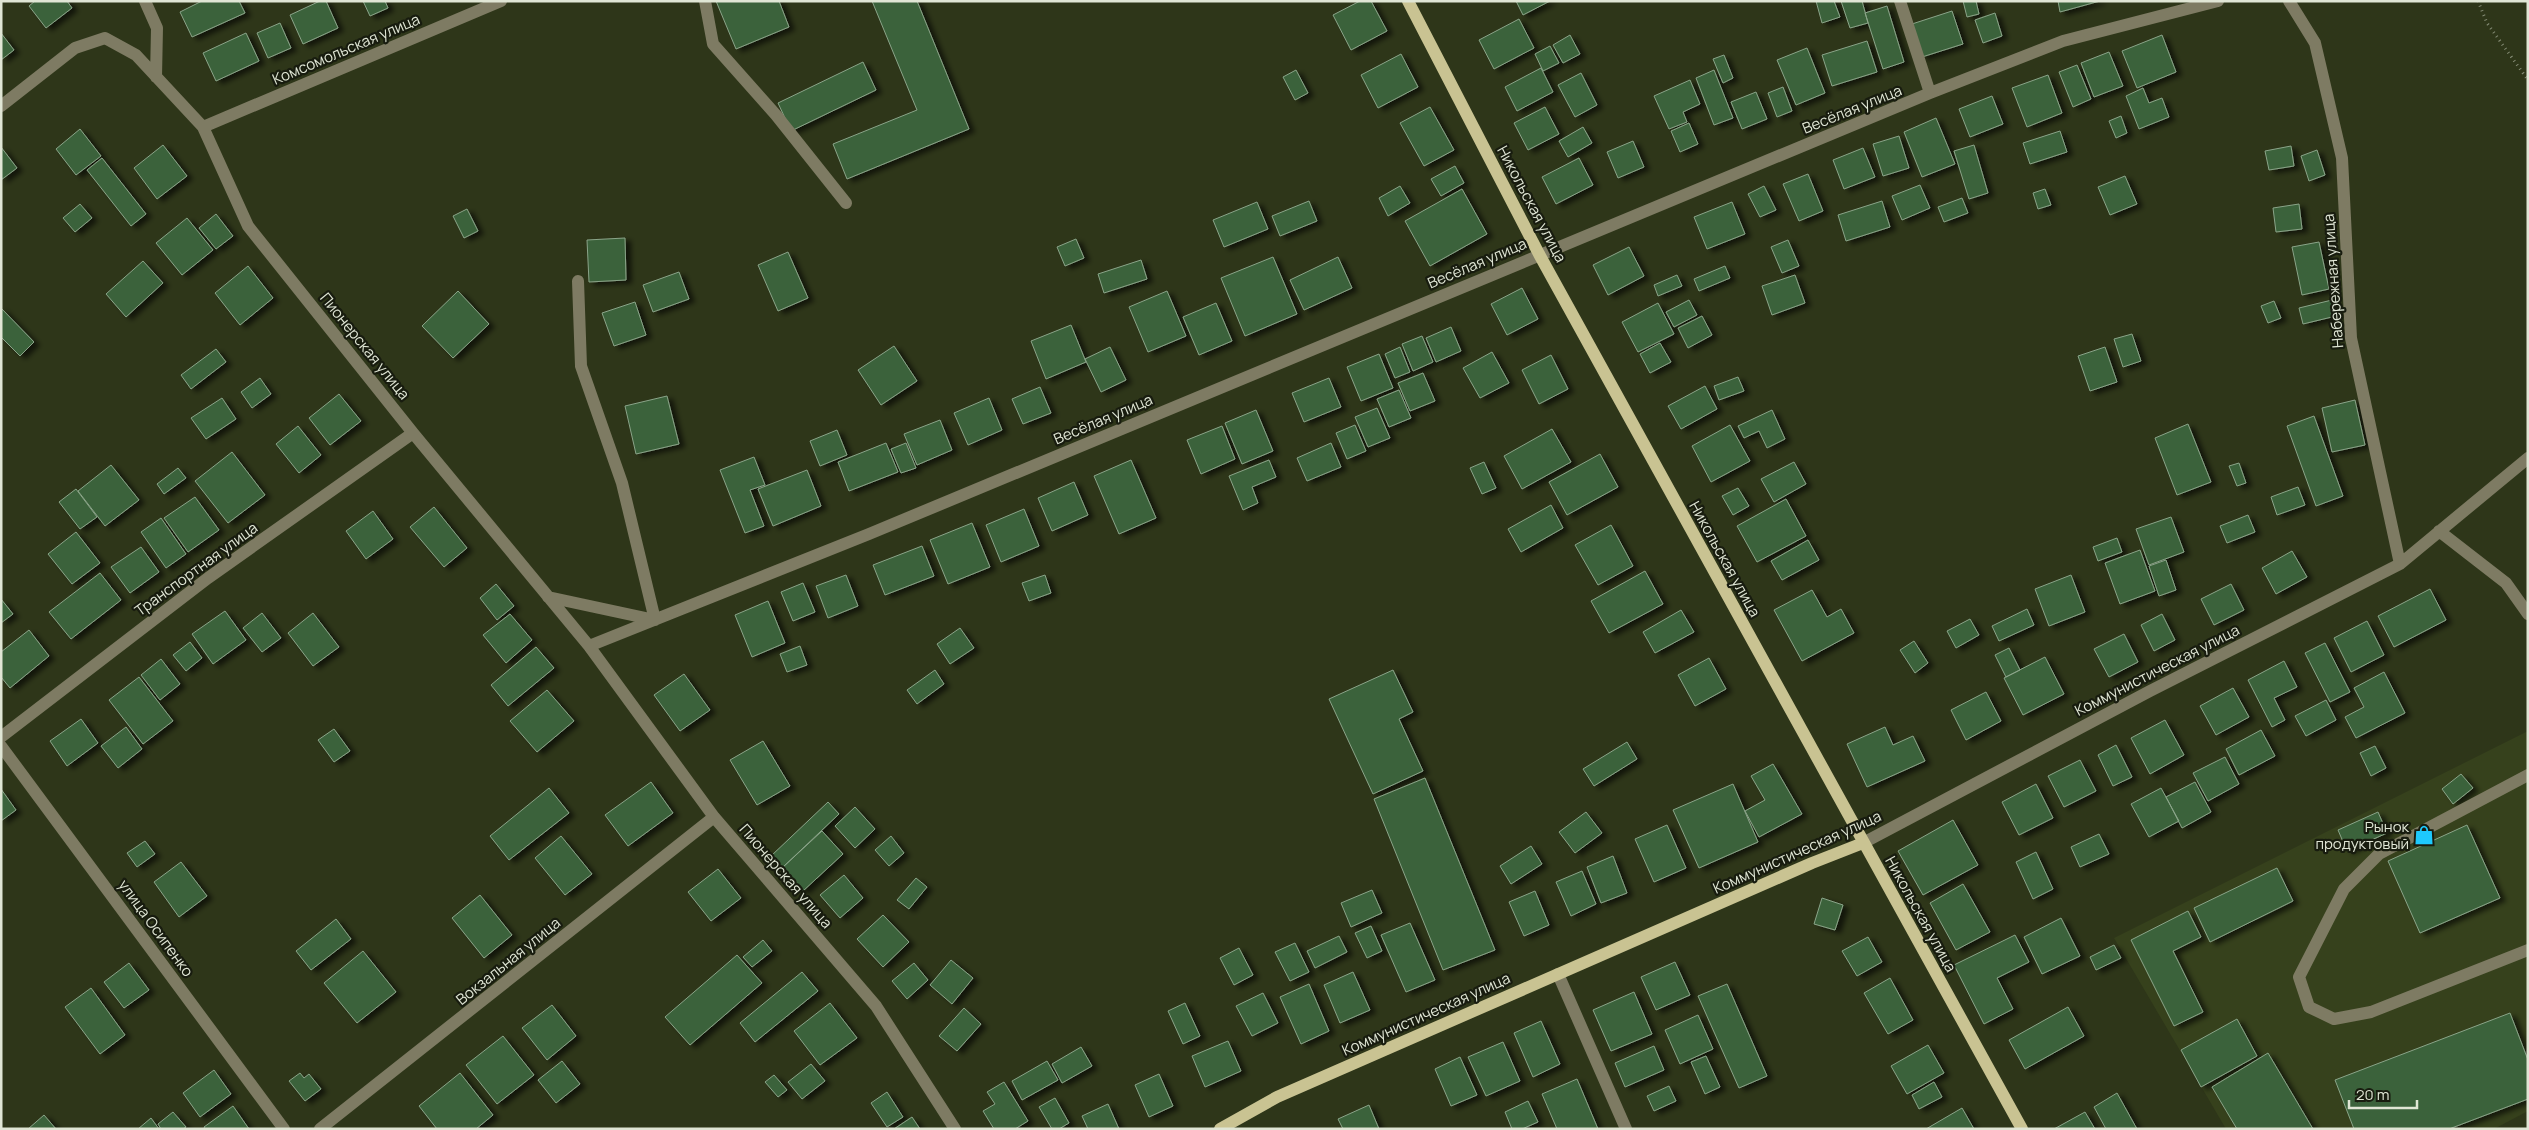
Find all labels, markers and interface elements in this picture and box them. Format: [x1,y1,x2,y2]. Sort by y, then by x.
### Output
street label: Комсомольская улица [269,8,423,90]
street label: Весёлая улица [1799,79,1905,139]
street label: Никольская улица [1492,142,1572,266]
street label: Набережная улица [2318,213,2348,349]
street label: Весёлая улица [1424,233,1530,293]
street label: Пионерская улица [315,288,415,404]
street label: Весёлая улица [1050,389,1156,449]
street label: Никольская улица [1684,497,1766,621]
street label: Транспортная улица [130,517,262,621]
street label: Коммунистическая улица [2071,619,2243,721]
street label: Коммунистическая улица [1710,805,1884,899]
place label: Рынок продуктовый [2315,816,2410,854]
street label: Пионерская улица [735,819,837,933]
shop icon: Рынок продуктовый [2413,824,2435,846]
street label: Никольская улица [1880,852,1962,976]
street label: улица Осипенко [114,875,198,981]
street label: Вокзальная улица [451,912,565,1010]
street label: Коммунистическая улица [1339,967,1513,1061]
scale bar [2349,1078,2416,1110]
text: 20 m [2356,1084,2389,1105]

